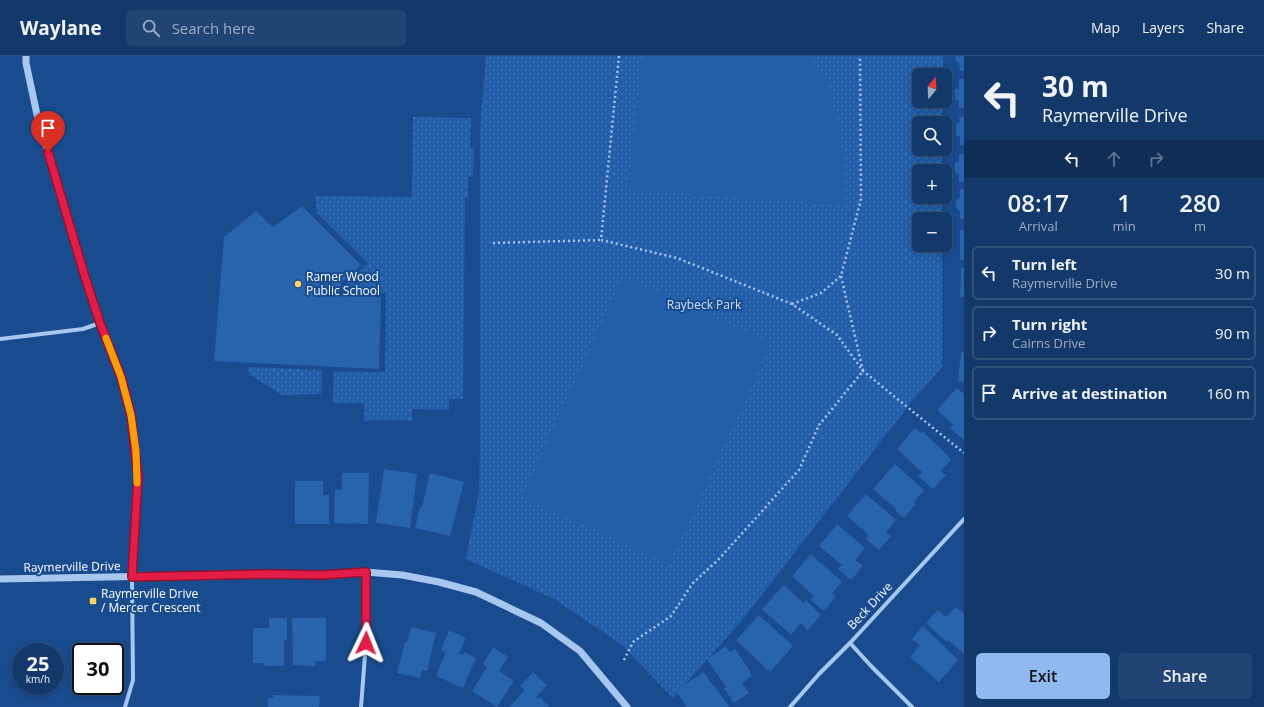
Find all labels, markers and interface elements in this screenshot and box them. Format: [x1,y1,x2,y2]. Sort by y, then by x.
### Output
search box [126,10,406,46]
text: Waylane [20,15,102,41]
icon: search [140,17,162,39]
text: Search here [172,18,255,38]
text: Map [1091,18,1120,37]
text: Layers [1142,18,1184,37]
text: Share [1206,18,1244,37]
text: 30 m [1042,67,1109,105]
north arrow [912,68,952,108]
map controls [912,68,952,252]
icon: left [976,72,1028,124]
text: Raymerville Drive [1042,103,1188,127]
pin [31,111,65,152]
button: search [912,116,952,156]
icon: arrive [37,117,59,139]
icon: left [1061,148,1083,170]
icon: ahead [1103,148,1125,170]
icon: right [1145,148,1167,170]
button: + [912,164,952,204]
text: 08:17 [1008,186,1069,219]
text: 1 [1117,186,1131,219]
text: 280 [1179,186,1220,219]
button: − [912,212,952,252]
text: Arrival [1019,217,1058,235]
text: min [1113,217,1136,235]
text: m [1194,217,1206,235]
text: Turn left [1012,254,1077,274]
icon: left [978,262,1000,284]
text: 30 m [1215,263,1250,283]
place label: Ramer Wood Public School [306,268,380,299]
text: Raymerville Drive [1012,274,1117,292]
marker: Ramer Wood Public School [293,279,303,289]
park label: Raybeck Park [667,296,742,313]
text: Turn right [1012,314,1087,334]
icon: right [978,322,1000,344]
text: 90 m [1215,323,1250,343]
text: Cairns Drive [1012,334,1085,352]
icon: arrive [978,382,1000,404]
text: Arrive at destination [1012,383,1167,403]
text: 160 m [1206,383,1250,403]
street label: Raymerville Drive [23,557,121,576]
street label: Beck Drive [843,578,896,633]
place label: Raymerville Drive / Mercer Crescent [101,585,201,616]
marker: Raymerville Drive / Mercer Crescent [88,596,98,606]
position arrow [345,622,387,664]
speed limit sign: 30 [72,643,124,695]
text: 25 [27,650,49,677]
button: Exit [976,653,1110,699]
button: Share [1118,653,1252,699]
text: km/h [26,672,50,686]

